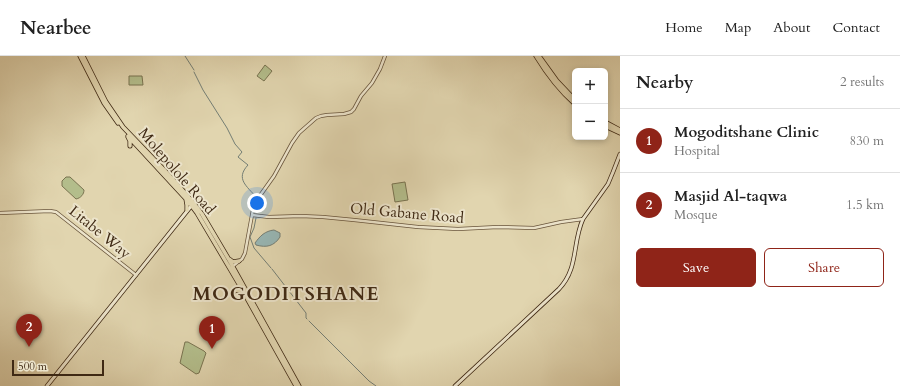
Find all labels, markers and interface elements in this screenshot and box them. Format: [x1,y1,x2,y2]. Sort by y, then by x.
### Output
text: Nearbee [20,15,91,41]
text: Home [665,18,703,37]
text: Map [725,18,751,37]
text: About [773,18,810,37]
text: Contact [832,18,880,37]
map controls [572,68,608,140]
button: + [572,68,608,104]
text: Nearby [636,71,693,94]
text: 2 results [840,73,884,91]
button: − [572,104,608,140]
text: Mogoditshane Clinic [674,122,819,142]
street label: Molepolole Road [134,123,220,219]
text: 1 [646,132,652,150]
text: 830 m [850,132,884,150]
text: Hospital [674,142,720,160]
text: Masjid Al-taqwa [674,186,787,206]
your location [247,193,267,213]
text: 2 [646,196,652,214]
text: 1.5 km [846,196,884,214]
street label: Old Gabane Road [349,198,465,228]
street label: Litabe Way [65,201,135,263]
text: Mosque [674,206,718,224]
button: Save [636,248,756,287]
button: Share [764,248,884,287]
district label: MOGODITSHANE [192,281,380,307]
pin: 2 [16,314,42,347]
pin: 1 [199,316,225,349]
scale bar [12,358,104,377]
text: 500 m [18,359,47,374]

